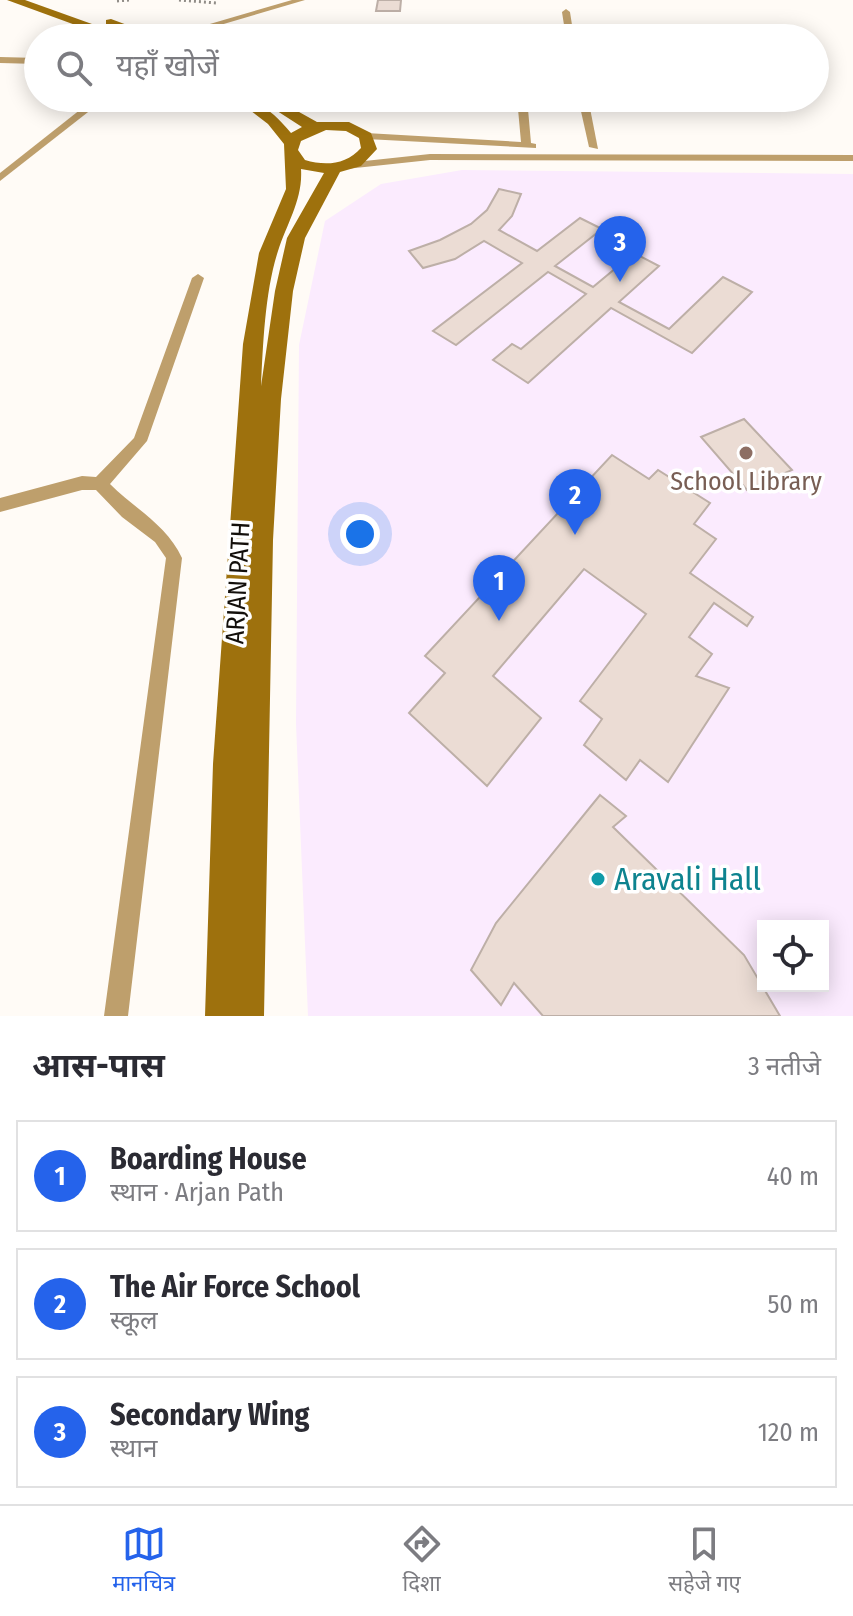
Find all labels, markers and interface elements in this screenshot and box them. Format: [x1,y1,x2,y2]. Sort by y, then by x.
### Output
search box [24,24,829,112]
icon: search [52,46,96,90]
text: यहाँ खोजें [116,48,219,84]
pin: 3 [594,216,646,282]
marker: School Library [737,444,755,462]
place label: School Library [670,466,822,497]
pin: 2 [549,469,601,535]
your location [340,514,380,554]
street label: ARJAN PATH [219,521,257,645]
pin: 1 [473,555,525,621]
place label: Aravali Hall [614,860,761,898]
marker: Aravali Hall [589,870,607,888]
map controls [757,920,829,992]
button: locate [757,920,829,992]
text: आस-पास [32,1045,165,1086]
text: 3 नतीजे [748,1051,821,1082]
text: Boarding House [110,1141,307,1177]
text: 1 [55,1161,66,1192]
text: 40 m [767,1161,819,1192]
text: स्थान · Arjan Path [110,1177,284,1208]
text: The Air Force School [110,1269,360,1305]
text: 2 [54,1289,66,1320]
text: 50 m [767,1289,819,1320]
text: स्कूल [110,1305,158,1336]
text: Secondary Wing [110,1397,309,1433]
text: 3 [54,1417,66,1448]
text: 120 m [758,1417,819,1448]
text: स्थान [110,1433,157,1464]
tab: मानचित्र [112,1522,175,1600]
tab: दिशा [400,1522,444,1600]
tab: सहेजे गए [668,1522,741,1600]

